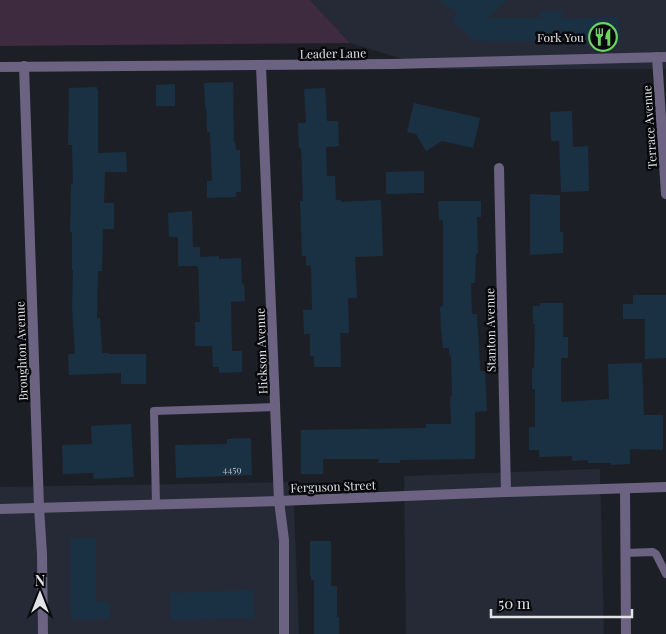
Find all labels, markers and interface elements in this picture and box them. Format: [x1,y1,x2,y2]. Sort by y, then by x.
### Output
restaurant icon: Fork You [588,22,618,52]
place label: Fork You [537,29,584,45]
street label: Leader Lane [300,44,366,62]
street label: Terrace Avenue [638,85,660,169]
street label: Stanton Avenue [481,288,499,372]
street label: Broughton Avenue [11,301,31,401]
street label: Hickson Avenue [251,308,271,394]
house number: 4459 [222,462,242,476]
street label: Ferguson Street [290,476,377,495]
north arrow [15,569,65,619]
text: N [35,571,45,590]
scale bar [491,586,632,618]
text: 50 m [498,593,531,613]

